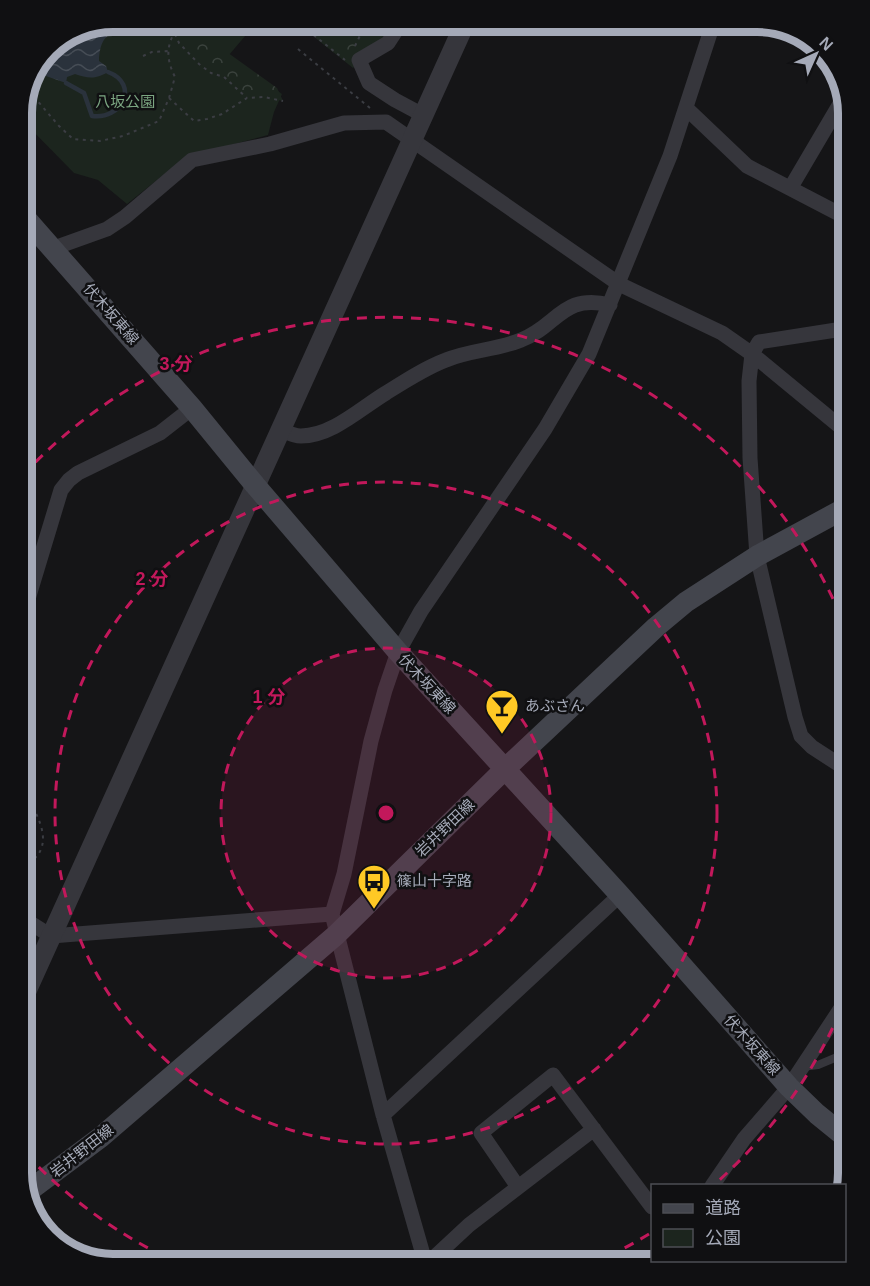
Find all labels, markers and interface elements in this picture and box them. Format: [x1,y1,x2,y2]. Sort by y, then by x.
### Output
north arrow [786,24,846,84]
text: N [816,34,836,54]
park label: 八坂公園 [95,93,155,110]
street label: 伏木坂東線 [80,280,142,348]
text: 3 分 [159,354,193,374]
text: 2 分 [135,569,169,589]
street label: 伏木坂東線 [396,650,459,717]
text: 1 分 [252,687,286,707]
bar icon: あぶさん [484,688,520,735]
place label: あぶさん [525,697,585,714]
street label: 岩井野田線 [412,795,478,860]
centre of rings [376,803,396,823]
bus stop icon: 篠山十字路 [356,863,392,910]
place label: 篠山十字路 [397,872,472,889]
street label: 伏木坂東線 [721,1011,784,1078]
street label: 岩井野田線 [47,1121,116,1180]
legend [651,1184,846,1262]
text: 道路 [705,1198,741,1218]
text: 公園 [705,1228,741,1248]

